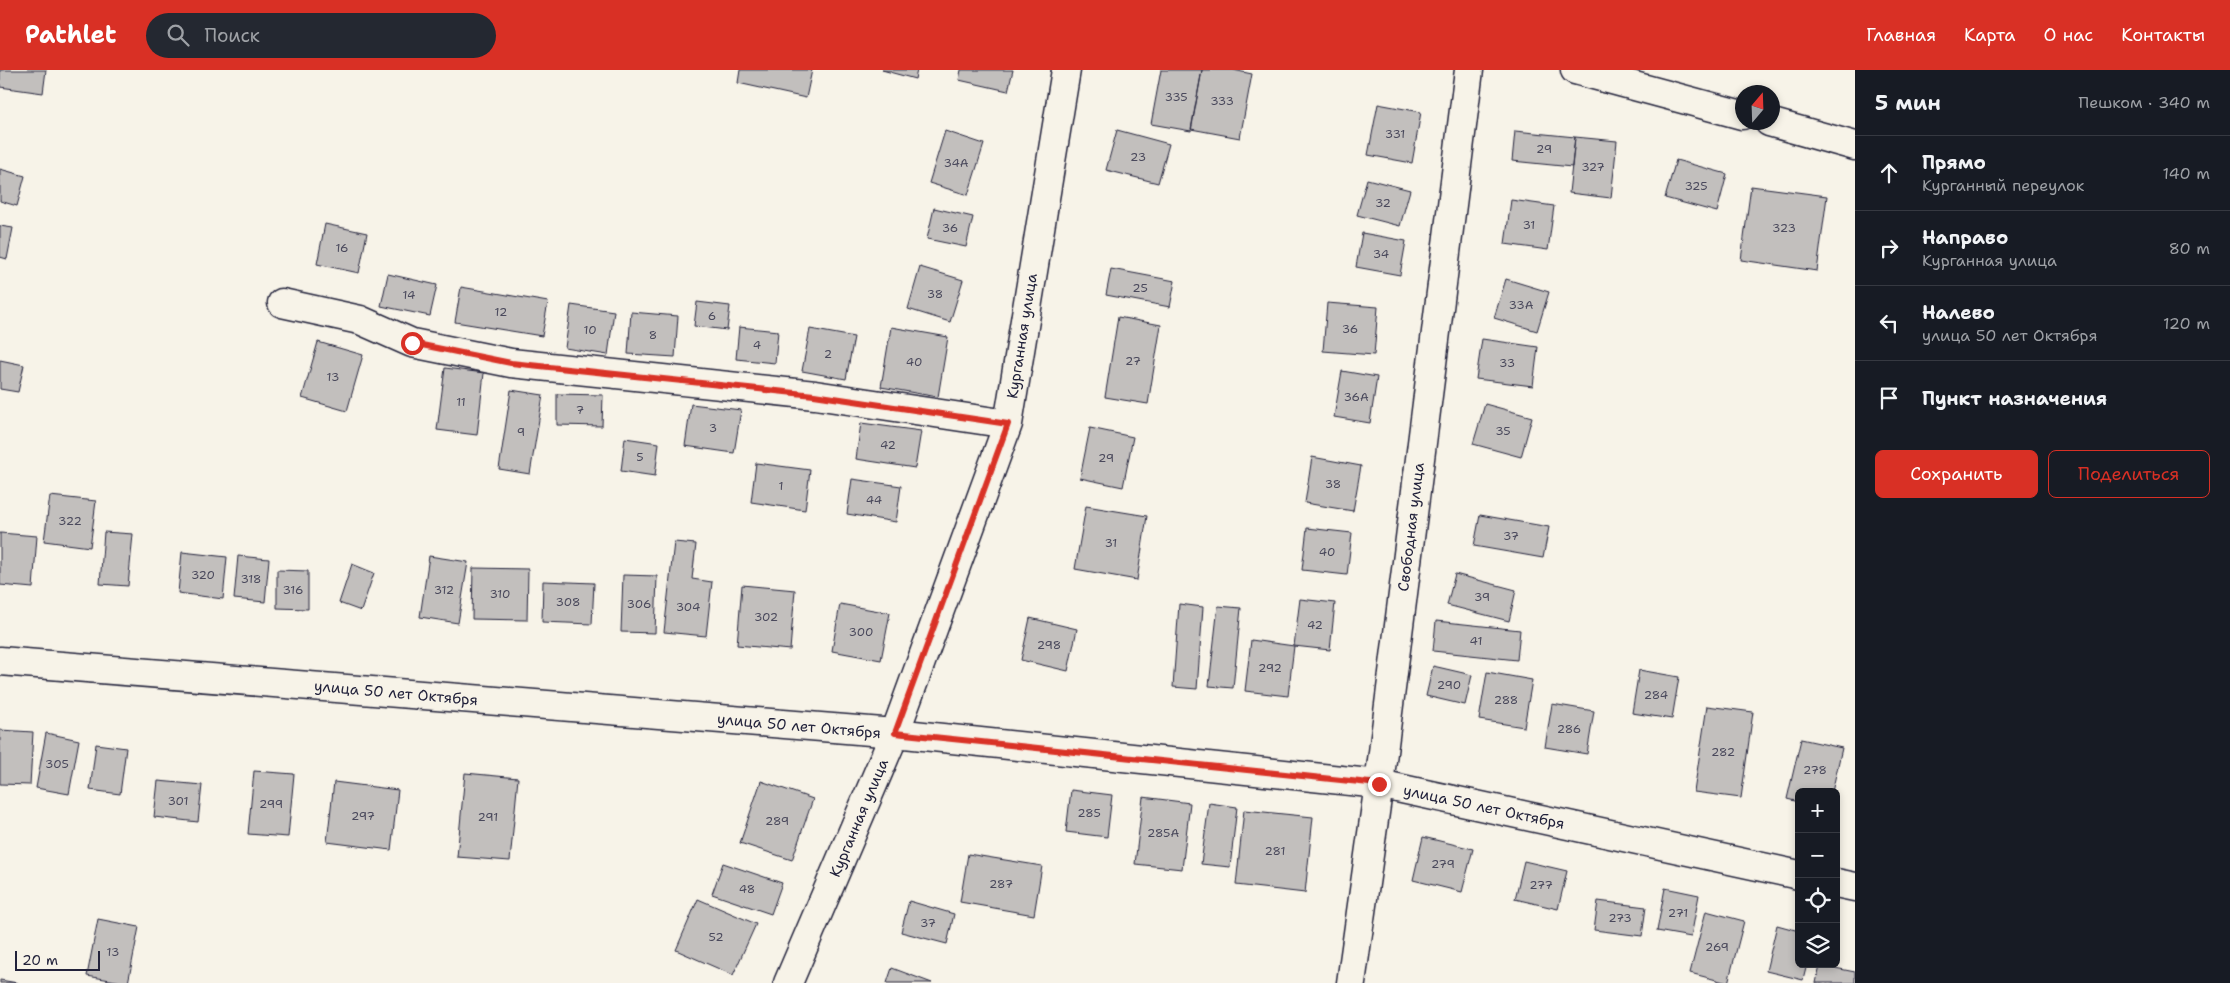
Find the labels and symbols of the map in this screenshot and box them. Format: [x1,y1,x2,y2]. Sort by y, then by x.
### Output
north arrow [1735,85,1780,130]
house number: 335 [1164,89,1188,105]
house number: 333 [1210,93,1234,109]
house number: 331 [1385,126,1405,142]
house number: 29 [1536,141,1552,157]
house number: 23 [1130,149,1146,165]
house number: 34А [943,155,969,171]
house number: 327 [1581,159,1605,175]
house number: 325 [1684,178,1708,194]
house number: 32 [1375,195,1391,211]
house number: 31 [1523,217,1535,233]
house number: 36 [942,220,958,236]
house number: 323 [1772,220,1796,236]
house number: 16 [335,240,349,256]
house number: 34 [1373,246,1389,262]
street label: Курганная улица [1002,271,1042,400]
house number: 25 [1132,280,1148,296]
house number: 38 [927,286,943,302]
house number: 14 [403,287,415,303]
house number: 33А [1509,297,1534,313]
house number: 12 [495,304,507,320]
house number: 6 [708,308,716,324]
house number: 36 [1342,321,1358,337]
house number: 10 [583,322,597,338]
house number: 8 [649,327,657,343]
route start [401,332,424,355]
house number: 4 [753,337,761,353]
house number: 2 [824,346,832,362]
house number: 27 [1125,353,1141,369]
house number: 40 [906,354,922,370]
house number: 33 [1499,355,1515,371]
house number: 13 [327,369,339,385]
house number: 36А [1343,389,1369,405]
house number: 11 [456,394,466,410]
house number: 7 [576,402,584,418]
house number: 3 [709,420,717,436]
house number: 35 [1495,423,1511,439]
house number: 9 [517,424,525,440]
house number: 42 [880,437,896,453]
house number: 5 [636,449,644,465]
house number: 29 [1098,450,1114,466]
street label: Свободная улица [1393,461,1429,593]
house number: 38 [1325,476,1341,492]
house number: 1 [778,478,784,494]
house number: 44 [866,492,882,508]
house number: 322 [58,513,82,529]
house number: 37 [1503,528,1519,544]
house number: 31 [1105,535,1117,551]
house number: 40 [1319,544,1335,560]
house number: 320 [191,567,215,583]
house number: 318 [241,571,262,587]
house number: 316 [283,582,303,598]
house number: 312 [434,582,454,598]
house number: 310 [490,586,510,602]
house number: 39 [1474,589,1490,605]
house number: 308 [556,594,580,610]
house number: 306 [627,596,651,612]
house number: 304 [676,599,700,615]
house number: 302 [754,609,778,625]
house number: 42 [1307,617,1323,633]
house number: 300 [849,624,873,640]
house number: 41 [1470,633,1482,649]
house number: 298 [1037,637,1061,653]
house number: 292 [1258,660,1282,676]
street label: улица 50 лет Октября [313,676,479,710]
house number: 290 [1437,677,1461,693]
house number: 284 [1644,687,1668,703]
house number: 288 [1494,692,1518,708]
street label: улица 50 лет Октября [716,709,882,743]
house number: 286 [1557,721,1581,737]
house number: 282 [1711,744,1735,760]
street label: Курганная улица [825,755,893,880]
house number: 305 [45,756,69,772]
house number: 278 [1803,762,1827,778]
route end [1368,773,1391,796]
street label: улица 50 лет Октября [1401,780,1567,834]
house number: 301 [167,793,189,809]
house number: 299 [259,796,283,812]
house number: 285 [1077,805,1101,821]
house number: 297 [351,808,375,824]
house number: 291 [478,809,498,825]
house number: 289 [765,813,789,829]
house number: 285А [1147,825,1179,841]
house number: 281 [1265,843,1285,859]
house number: 279 [1431,856,1455,872]
house number: 287 [989,876,1013,892]
house number: 277 [1529,877,1553,893]
house number: 48 [739,881,755,897]
house number: 271 [1668,905,1688,921]
house number: 273 [1608,910,1632,926]
house number: 37 [920,915,936,931]
house number: 52 [708,929,724,945]
house number: 269 [1705,939,1729,955]
house number: 13 [107,944,119,960]
scale bar [15,948,100,971]

